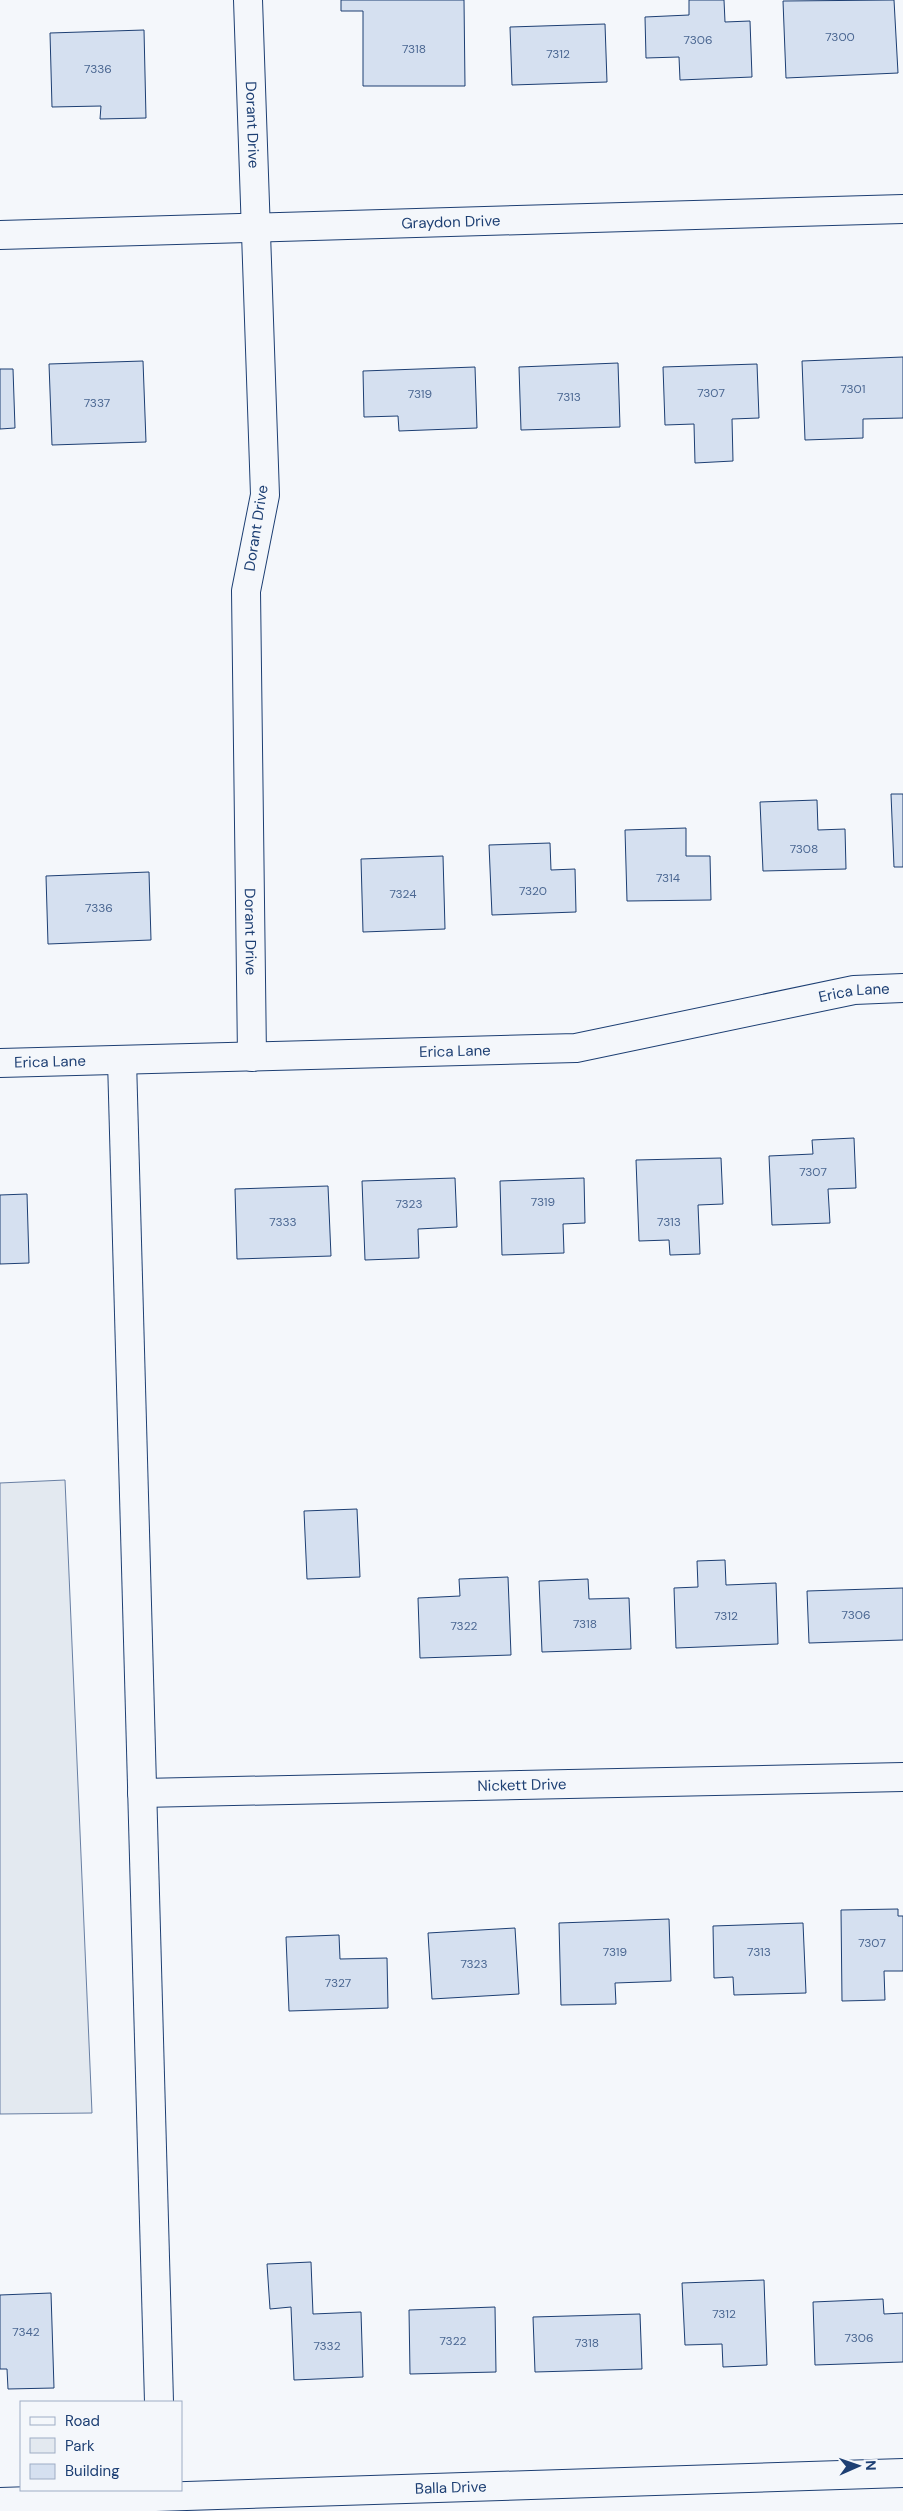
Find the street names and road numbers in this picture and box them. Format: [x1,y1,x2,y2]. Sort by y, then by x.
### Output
street label: Dorant Drive [241,81,264,169]
street label: Graydon Drive [401,211,501,233]
street label: Dorant Drive [239,484,273,572]
street label: Dorant Drive [240,888,261,975]
street label: Erica Lane [817,979,890,1007]
street label: Erica Lane [419,1040,491,1062]
street label: Erica Lane [14,1051,86,1073]
street label: Nickett Drive [477,1774,567,1796]
street label: Balla Drive [415,2476,487,2499]

